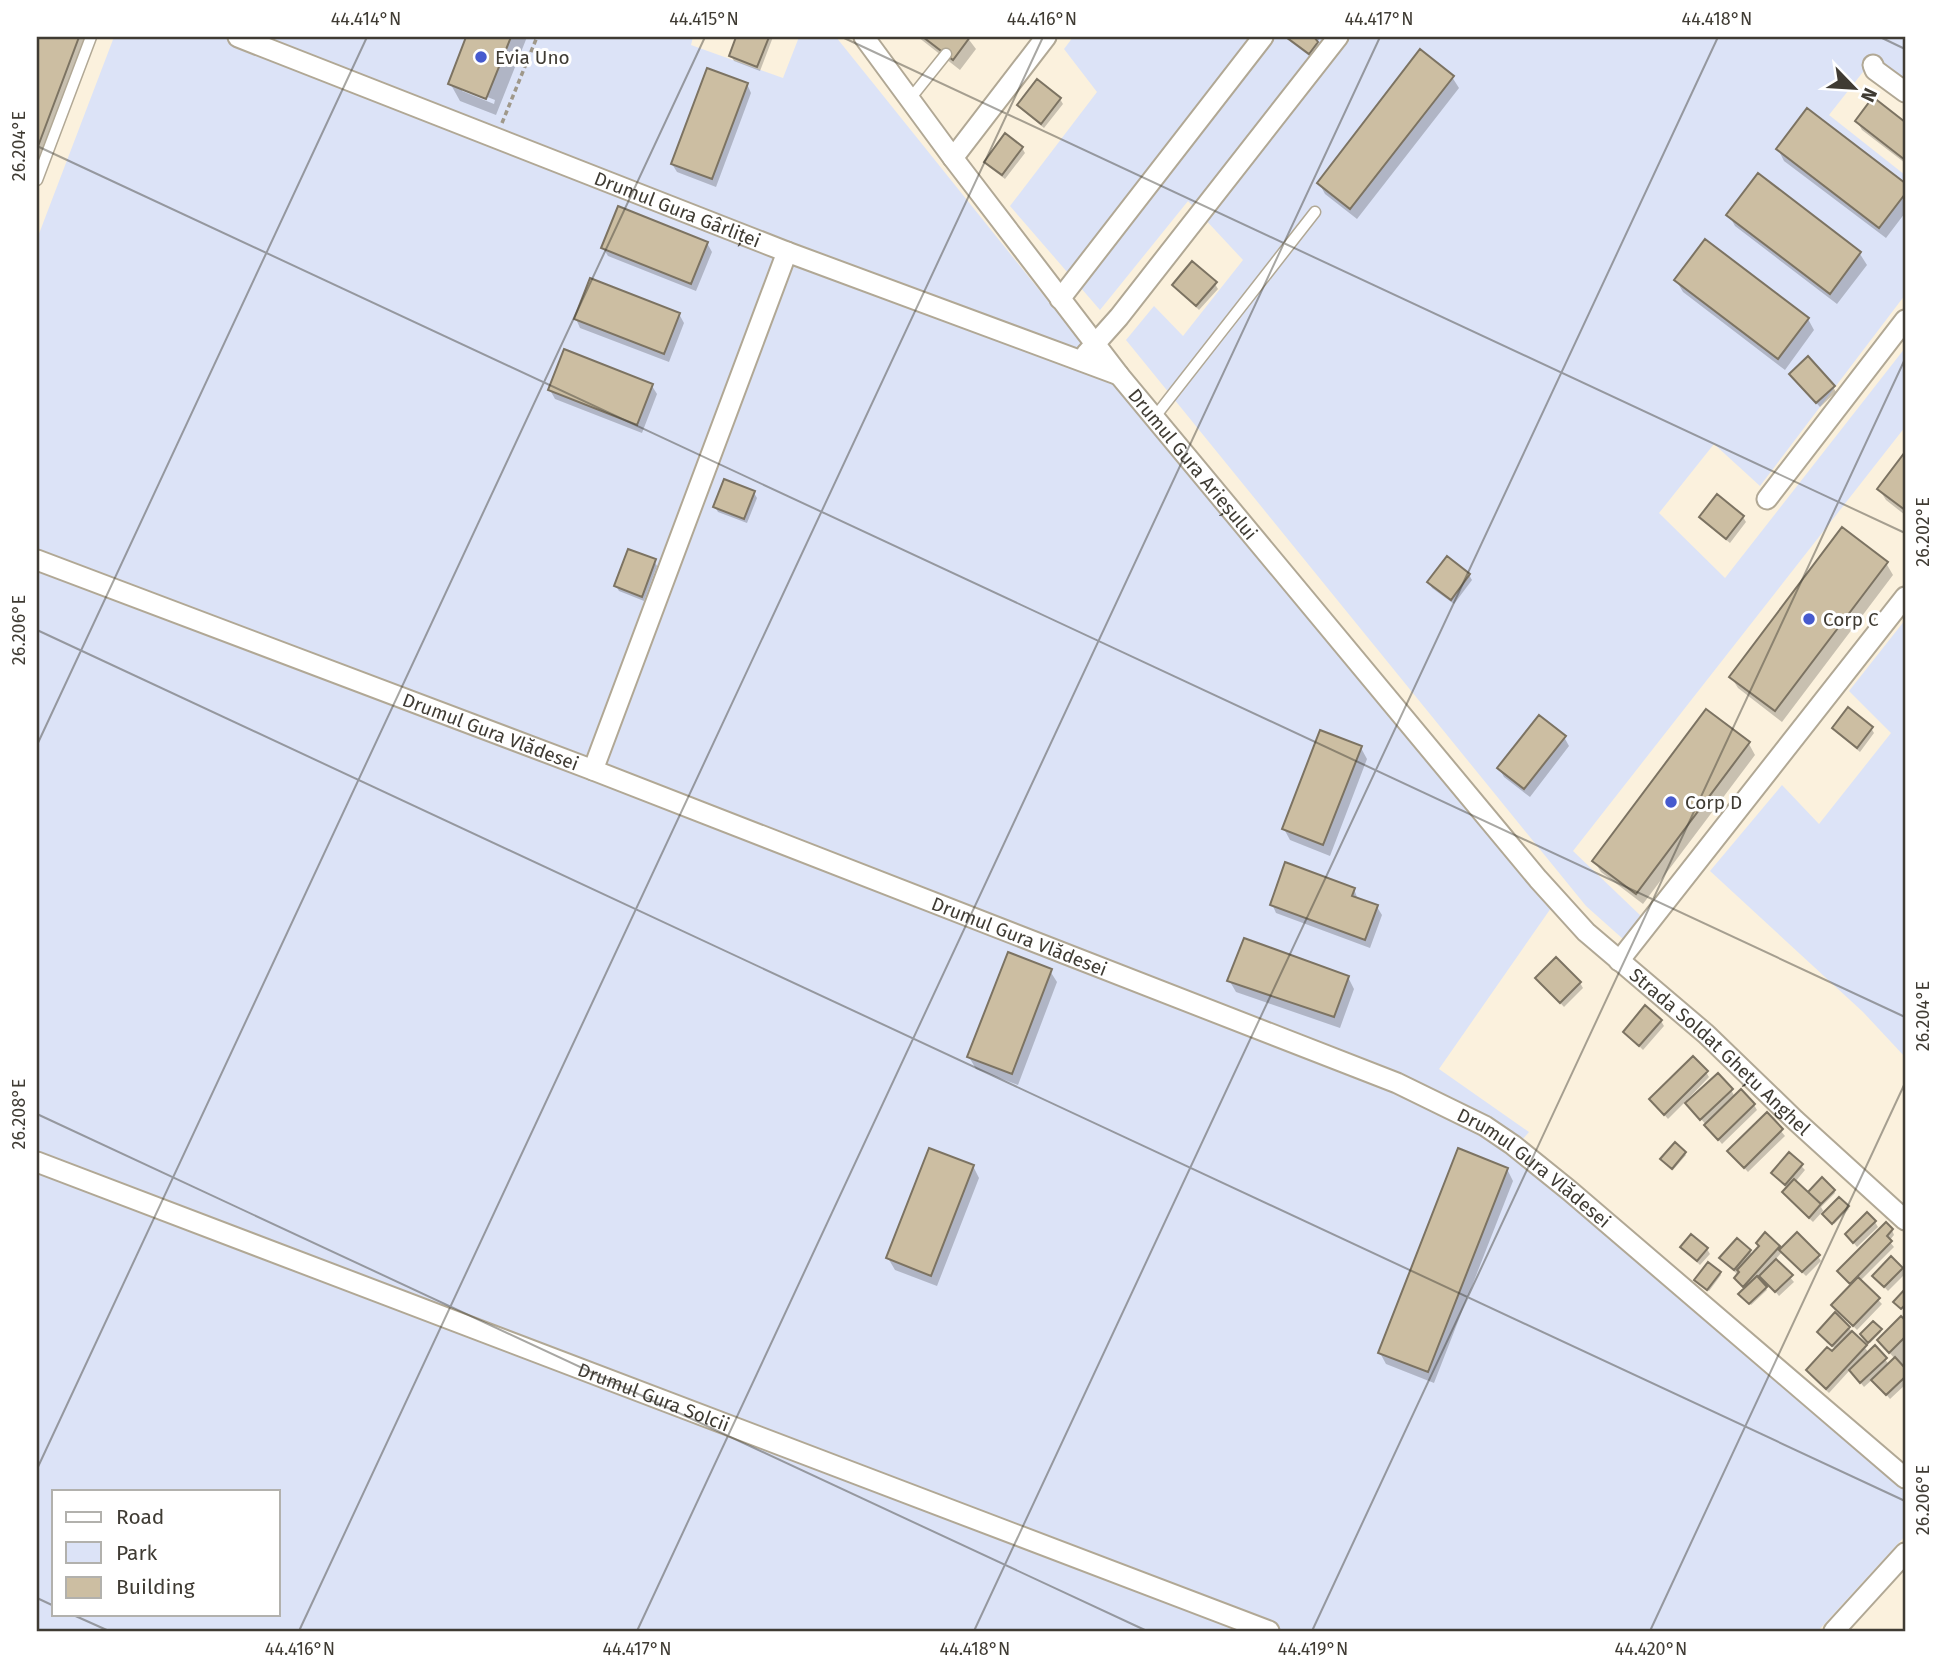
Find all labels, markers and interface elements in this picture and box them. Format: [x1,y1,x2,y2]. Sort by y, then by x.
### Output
text: 44.414°N [331,8,401,30]
text: 44.415°N [669,8,739,30]
text: 44.416°N [1007,8,1077,30]
text: 44.417°N [1344,8,1414,30]
text: 44.418°N [1682,8,1752,30]
place label: Evia Uno [495,46,570,69]
marker: Evia Uno [473,49,489,65]
north arrow [1820,52,1890,122]
text: N [1856,84,1882,106]
text: 26.204°E [8,111,30,181]
street label: Drumul Gura Gârliței [591,167,764,253]
street label: Drumul Gura Arieșului [1123,384,1262,544]
text: 26.202°E [1912,497,1934,567]
text: 26.206°E [8,595,30,665]
place label: Corp C [1823,608,1879,631]
marker: Corp C [1801,611,1817,627]
street label: Drumul Gura Vlădesei [399,688,582,776]
place label: Corp D [1685,791,1742,814]
marker: Corp D [1663,794,1679,810]
street label: Drumul Gura Vlădesei [928,892,1110,981]
street label: Strada Soldat Ghețu Anghel [1625,963,1815,1141]
text: 26.204°E [1912,981,1934,1051]
text: 26.208°E [8,1079,30,1149]
street label: Drumul Gura Vlădesei [1453,1103,1615,1233]
street label: Drumul Gura Solcii [575,1358,733,1437]
text: 26.206°E [1912,1465,1934,1535]
legend [52,1490,280,1616]
text: Road [116,1504,164,1530]
text: Park [116,1540,158,1566]
text: Building [116,1574,195,1600]
text: 44.416°N [265,1638,335,1660]
text: 44.417°N [602,1638,672,1660]
text: 44.418°N [940,1638,1010,1660]
text: 44.419°N [1278,1638,1348,1660]
text: 44.420°N [1615,1638,1687,1660]

